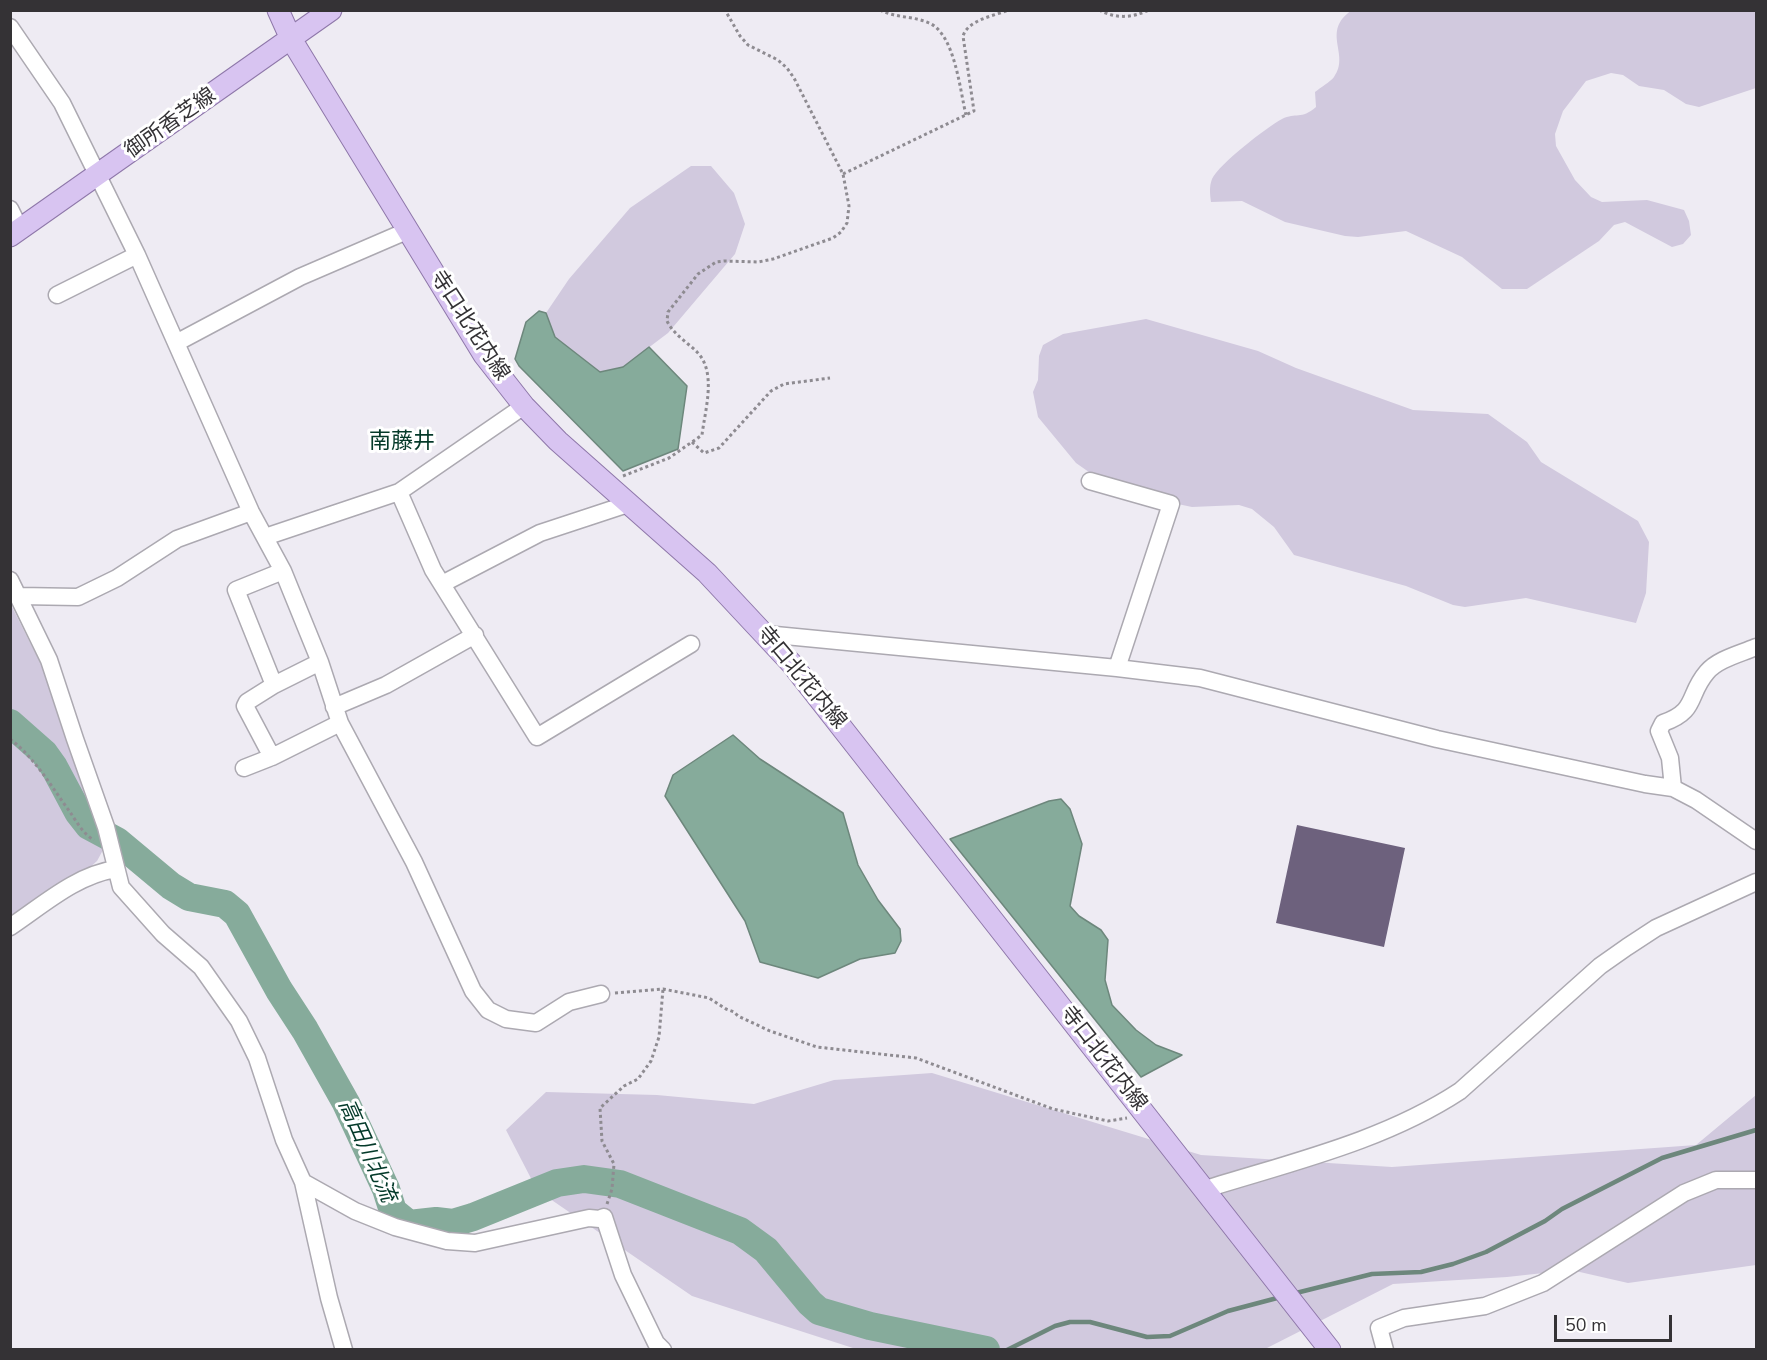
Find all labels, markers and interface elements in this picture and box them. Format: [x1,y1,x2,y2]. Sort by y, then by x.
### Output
street label: 御所香芝線 [121,84,221,164]
street label: 寺口北花内線 [424,266,514,386]
district label: 南藤井 [369,430,435,456]
street label: 寺口北花内線 [751,622,851,734]
street label: 寺口北花内線 [1054,1002,1152,1116]
water label: 高田川北流 [332,1095,400,1207]
scale bar [1557,1303,1676,1341]
text: 50 m [1565,1313,1607,1337]

